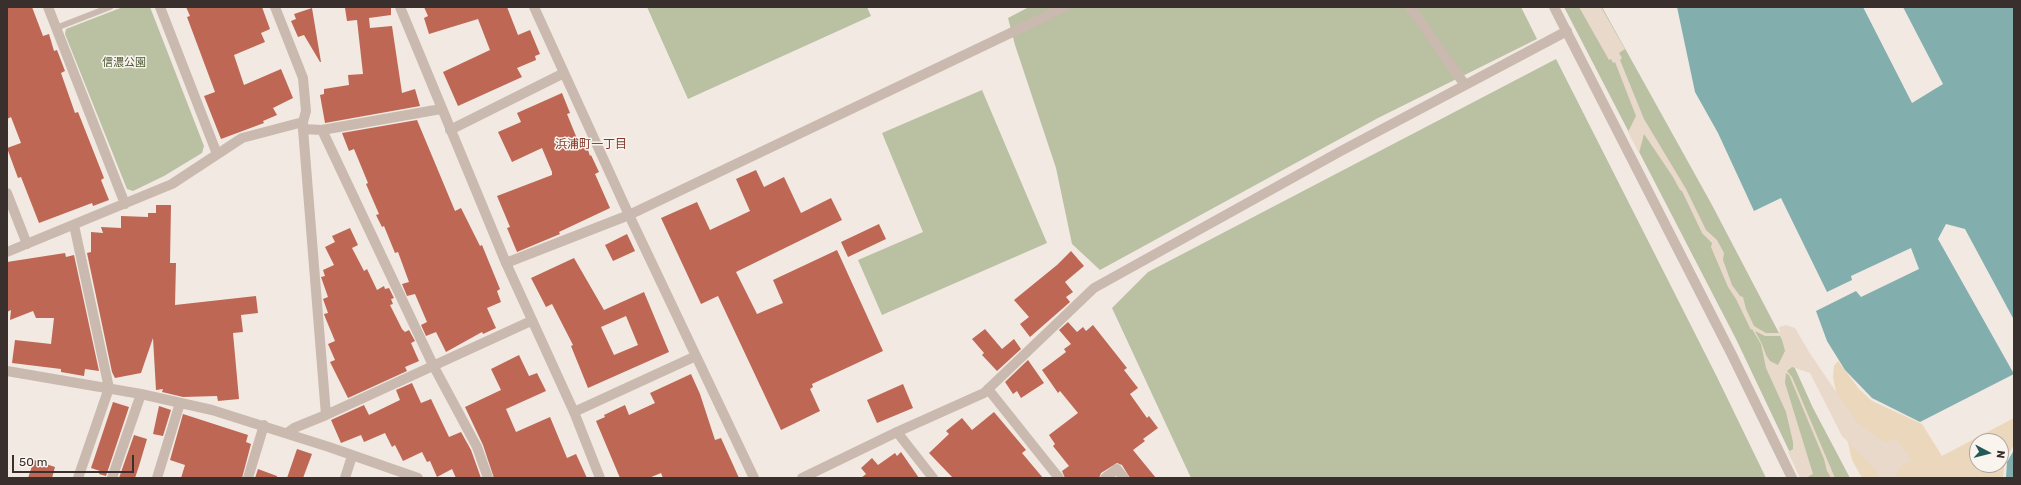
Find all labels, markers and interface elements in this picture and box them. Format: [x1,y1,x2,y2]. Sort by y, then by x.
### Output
park label: 信濃公園 [102,56,146,70]
district label: 浜浦町一丁目 [555,138,627,152]
north arrow [1969,433,2009,473]
scale bar [14,447,136,473]
text: N [1993,450,2007,459]
text: 50 m [19,455,47,469]

